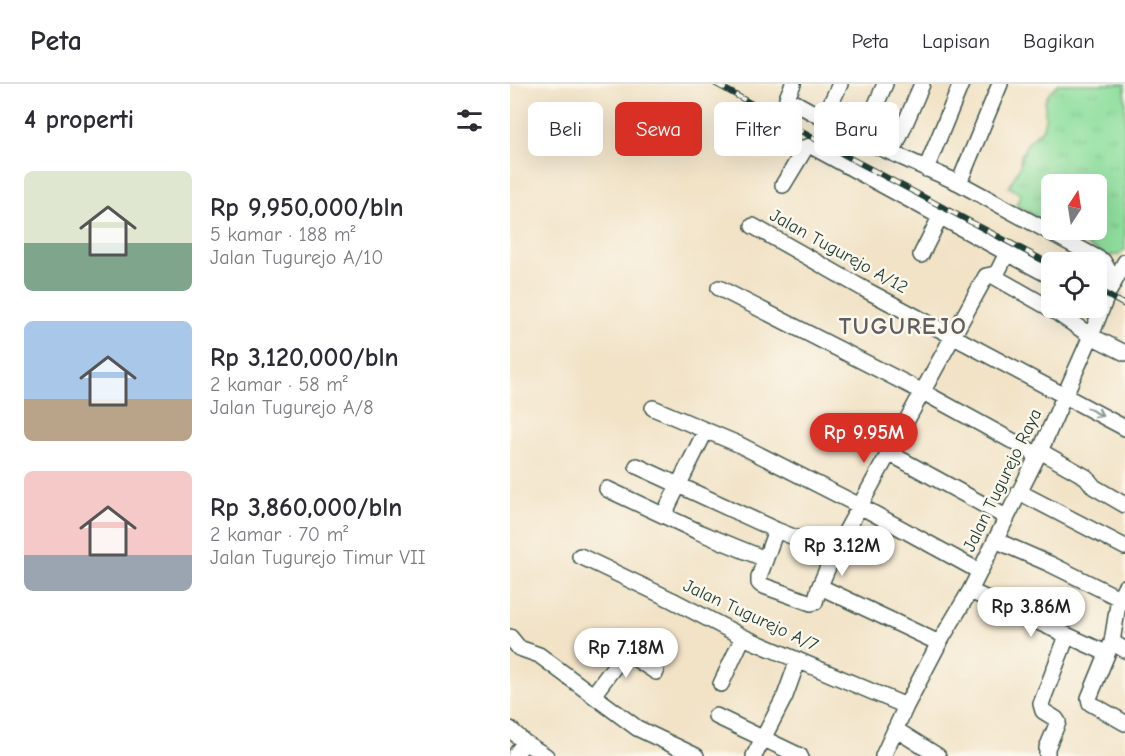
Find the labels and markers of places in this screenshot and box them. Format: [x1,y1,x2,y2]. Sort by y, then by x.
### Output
pin: Rp 9.95M [802,413,926,464]
pin: Rp 3.12M [780,526,904,577]
pin: Rp 3.86M [969,587,1093,638]
pin: Rp 7.18M [564,628,688,679]

